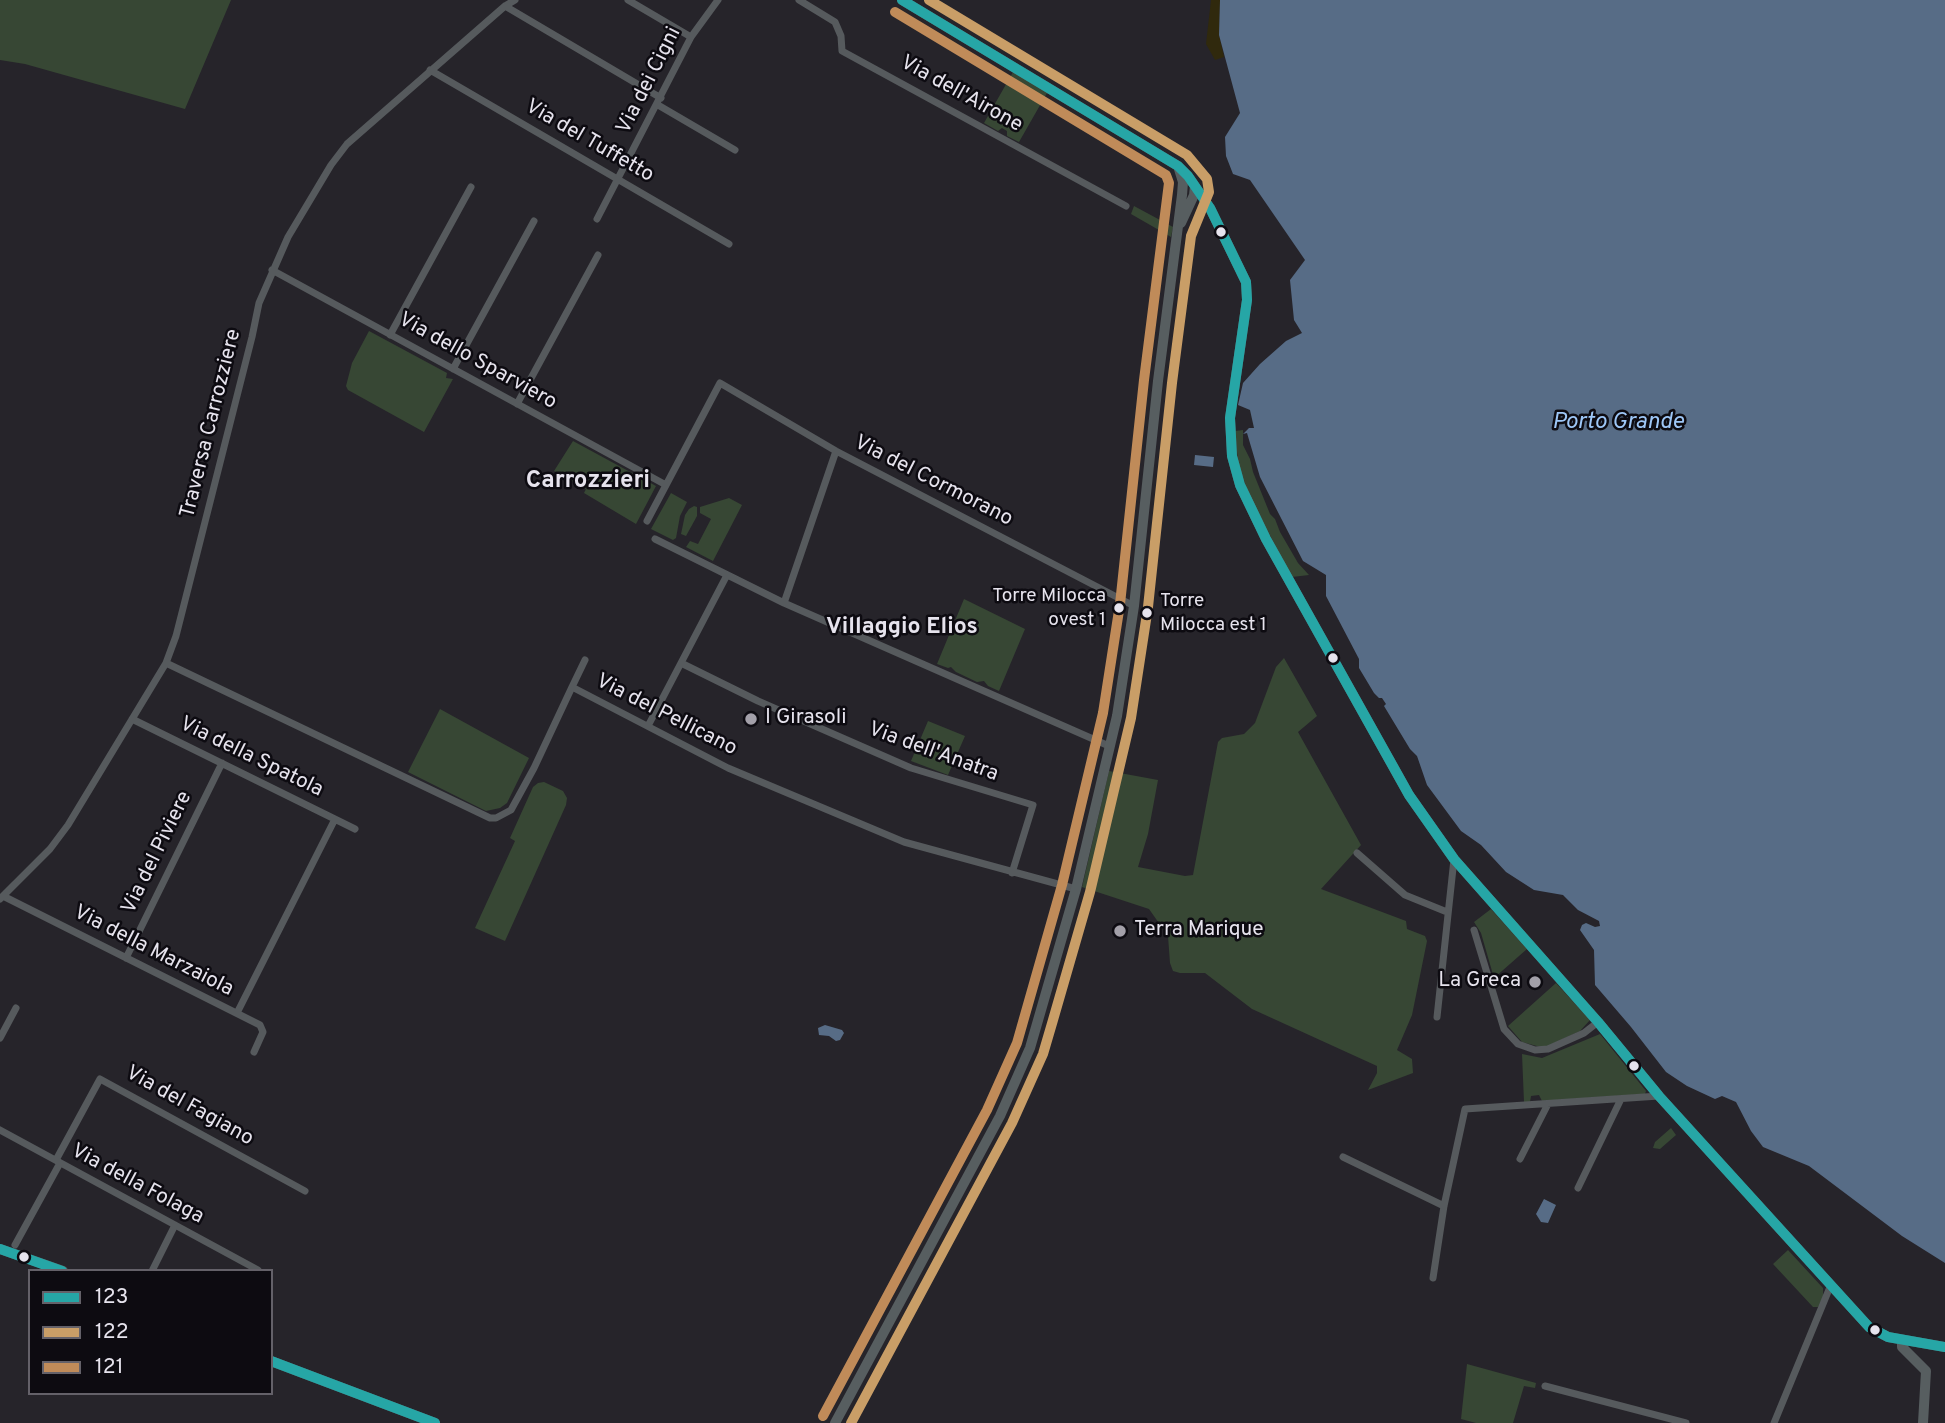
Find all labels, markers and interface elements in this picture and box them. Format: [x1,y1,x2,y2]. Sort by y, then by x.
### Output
street label: Via dei Cigni [612,23,688,139]
street label: Via dell'Airone [895,51,1027,139]
street label: Via del Tuffetto [520,95,658,189]
unlabelled marker [1214,225,1228,239]
street label: Via dello Sparviero [393,308,561,416]
street label: Traversa Carrozziere [176,327,248,521]
water label: Porto Grande [1552,409,1684,437]
street label: Via del Cormorano [850,431,1016,533]
district label: Carrozzieri [526,468,650,496]
place label: Torre Milocca ovest 1 [992,586,1106,630]
place label: Torre Milocca est 1 [1160,591,1267,635]
marker: Torre Milocca ovest 1 [1112,601,1126,615]
marker: Torre Milocca est 1 [1140,606,1154,620]
district label: Villaggio Elios [826,614,978,642]
unlabelled marker [1326,651,1340,665]
street label: Via del Pellicano [591,670,741,762]
place label: I Girasoli [765,706,847,732]
marker: I Girasoli [743,711,759,727]
street label: Via della Spatola [175,712,327,804]
street label: Via dell'Anatra [865,718,1001,788]
street label: Via del Piviere [117,787,199,919]
street label: Via della Marzaiola [69,901,237,1003]
place label: Terra Marique [1134,918,1263,944]
marker: Terra Marique [1112,923,1128,939]
place label: La Greca [1438,969,1521,995]
marker: La Greca [1527,974,1543,990]
unlabelled marker [1627,1059,1641,1073]
street label: Via del Fagiano [121,1061,257,1153]
street label: Via della Folaga [66,1139,208,1231]
unlabelled marker [17,1250,31,1264]
legend [28,1269,273,1395]
text: 123 [95,1284,128,1311]
text: 122 [95,1319,129,1346]
unlabelled marker [1868,1323,1882,1337]
text: 121 [95,1354,124,1381]

